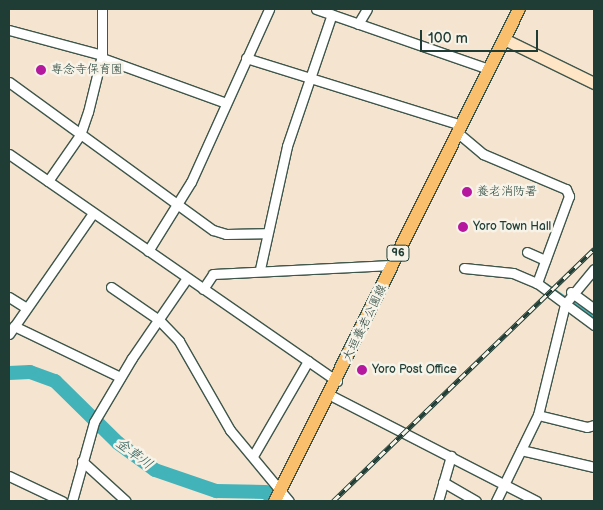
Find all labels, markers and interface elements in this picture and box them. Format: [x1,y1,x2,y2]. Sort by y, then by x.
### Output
scale bar [423,20,540,52]
text: 100 m [428,29,468,48]
place label: 専念寺保育園 [51,63,123,77]
marker: 専念寺保育園 [35,64,47,76]
place label: 養老消防署 [477,185,537,199]
marker: 養老消防署 [461,186,473,198]
place label: Yoro Town Hall [473,220,552,234]
marker: Yoro Town Hall [457,221,469,233]
road number: 96 [386,244,410,262]
street label: 大垣養老公園線 [340,282,390,364]
place label: Yoro Post Office [372,363,457,377]
marker: Yoro Post Office [356,364,368,376]
water label: 金草川 [112,435,156,473]

